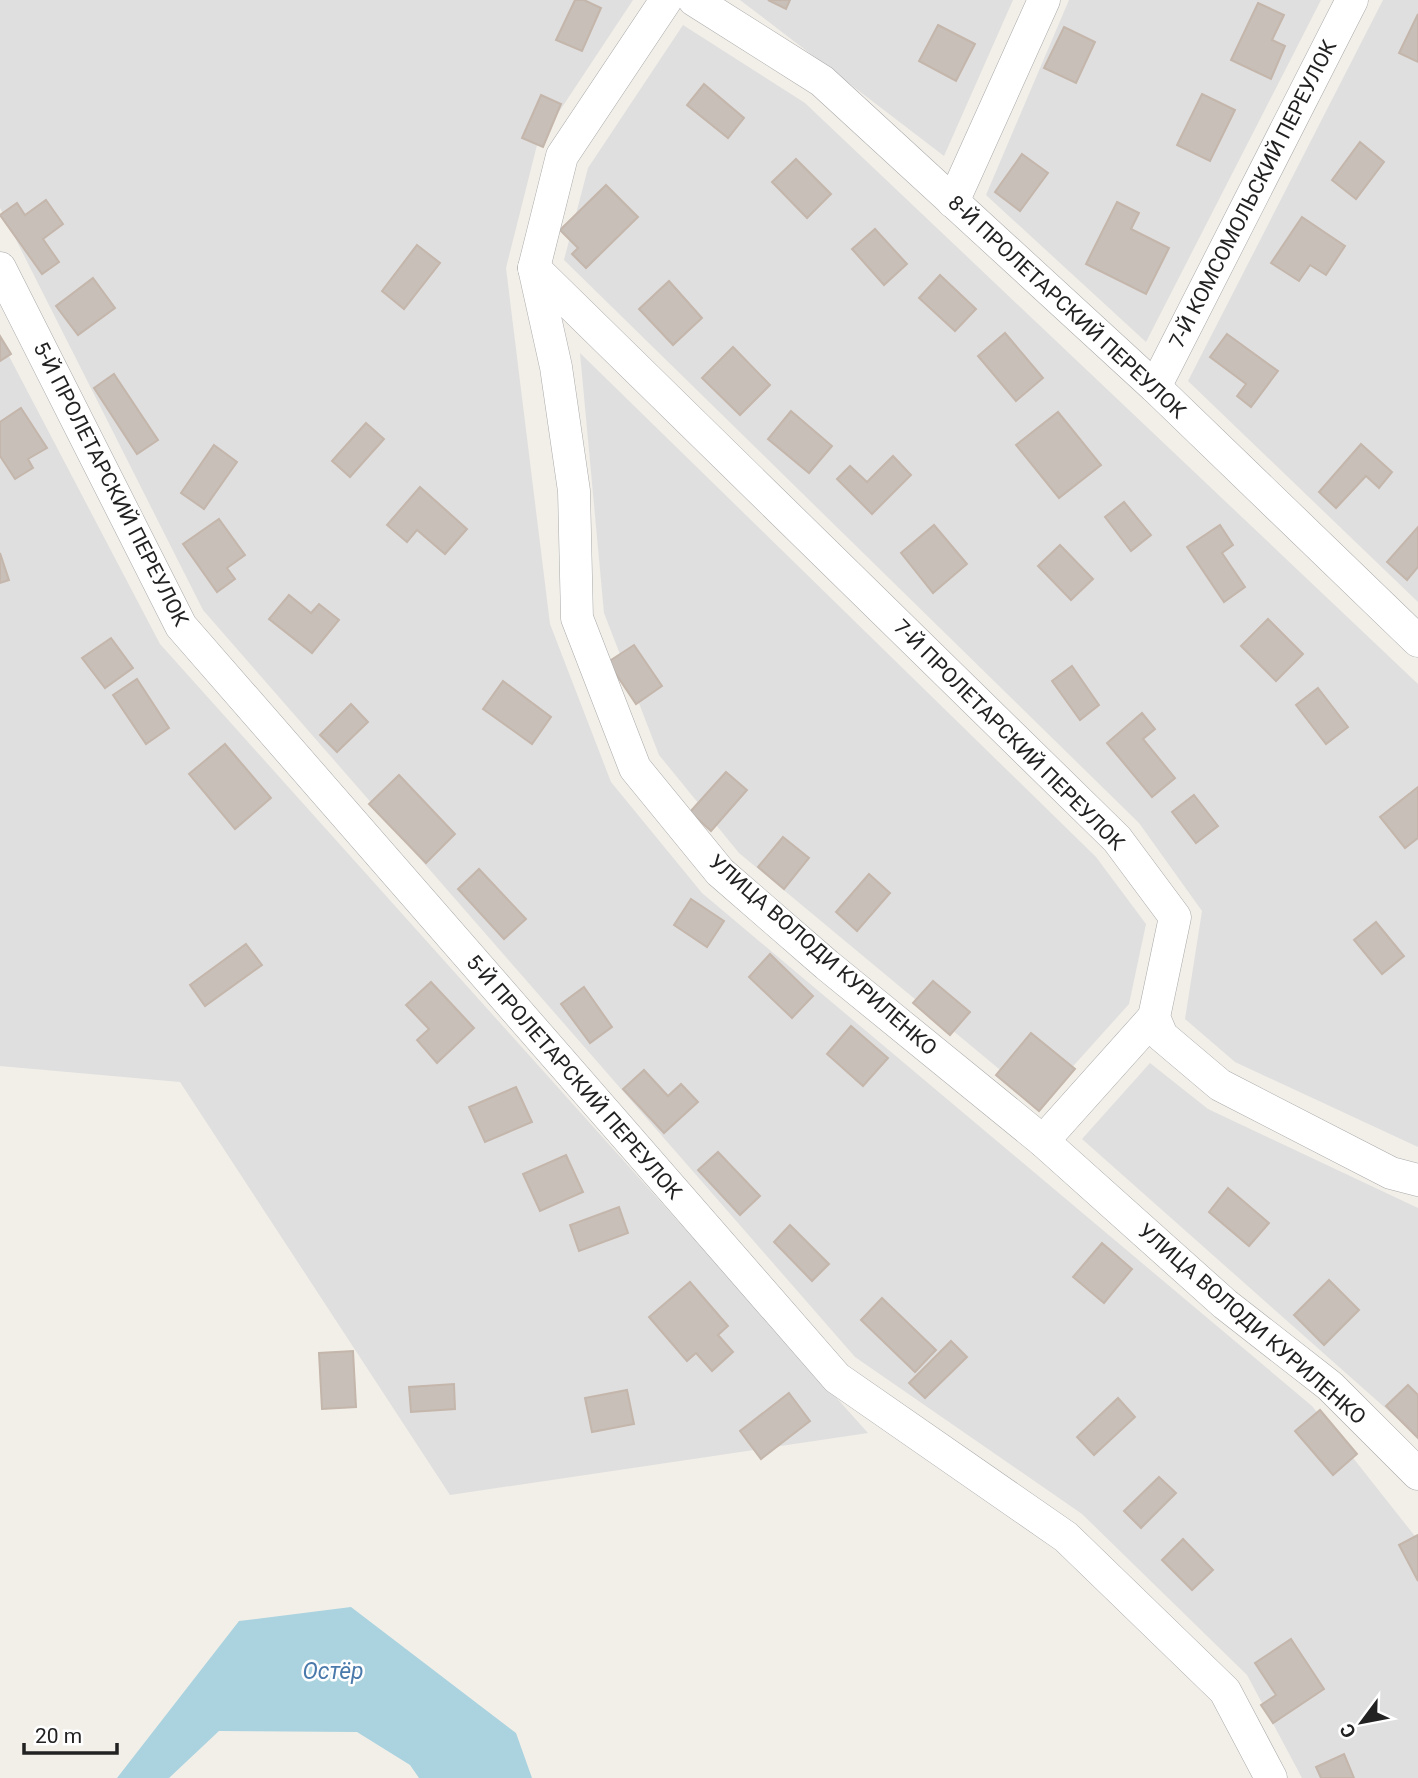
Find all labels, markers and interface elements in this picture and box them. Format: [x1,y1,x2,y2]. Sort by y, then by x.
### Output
street label: 7-Й КОМСОМОЛЬСКИЙ ПЕРЕУЛОК [1165,36,1342,352]
street label: 8-Й ПРОЛЕТАРСКИЙ ПЕРЕУЛОК [943,191,1191,424]
street label: 5-Й ПРОЛЕТАРСКИЙ ПЕРЕУЛОК [29,338,194,631]
street label: 7-Й ПРОЛЕТАРСКИЙ ПЕРЕУЛОК [889,615,1129,855]
street label: УЛИЦА ВОЛОДИ КУРИЛЕНКО [704,850,942,1060]
street label: 5-Й ПРОЛЕТАРСКИЙ ПЕРЕУЛОК [461,950,687,1204]
street label: УЛИЦА ВОЛОДИ КУРИЛЕНКО [1133,1219,1371,1429]
water label: Остёр [302,1658,364,1685]
north arrow [1327,1687,1397,1757]
scale bar [24,1712,117,1756]
text: С [1335,1719,1361,1742]
text: 20 m [35,1724,82,1748]

